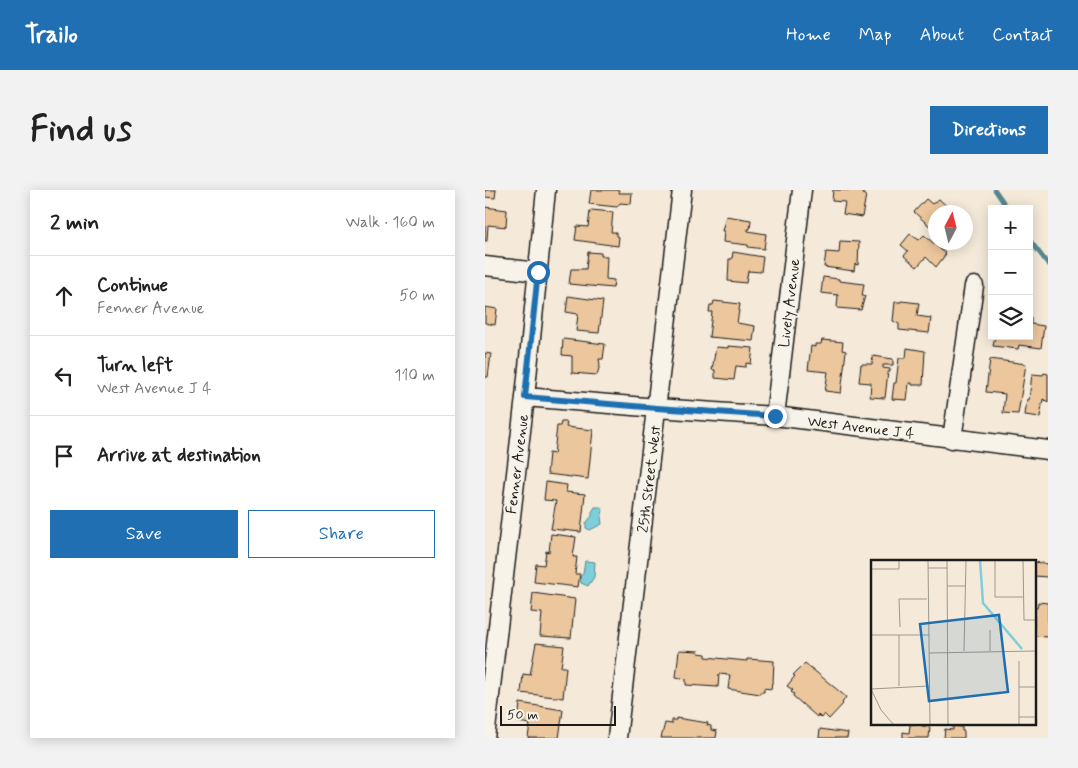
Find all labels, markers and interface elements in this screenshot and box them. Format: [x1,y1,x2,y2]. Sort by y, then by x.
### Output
text: Trailo [25,20,78,51]
text: Home [786,23,831,47]
text: Map [859,23,892,47]
text: About [920,23,964,47]
text: Contact [992,23,1053,47]
button: Directions [930,106,1048,154]
text: Find us [30,107,132,153]
north arrow [928,205,973,250]
map controls [988,205,1033,340]
button: + [988,205,1033,250]
text: 2 min [50,209,99,237]
text: Walk · 160 m [345,212,435,233]
button: − [988,250,1033,295]
street label: Lively Avenue [775,258,805,349]
route start [527,261,550,284]
text: Continue [97,273,168,298]
icon: ahead [50,282,78,310]
text: 50 m [399,285,435,306]
button: layers [988,295,1033,340]
text: Fenner Avenue [97,298,204,319]
text: Turn left [97,353,173,378]
icon: left [50,362,78,390]
text: 110 m [394,365,435,386]
text: West Avenue J 4 [97,378,212,399]
route end [764,405,787,428]
street label: West Avenue J 4 [806,412,916,444]
street label: Fenner Avenue [502,413,534,515]
street label: 25th Street West [633,424,667,534]
icon: arrive [50,442,78,470]
text: Arrive at destination [97,443,261,468]
button: Save [50,510,238,558]
button: Share [248,510,435,558]
inset map [871,560,1035,726]
scale bar [500,703,616,726]
text: 50 m [507,706,538,724]

